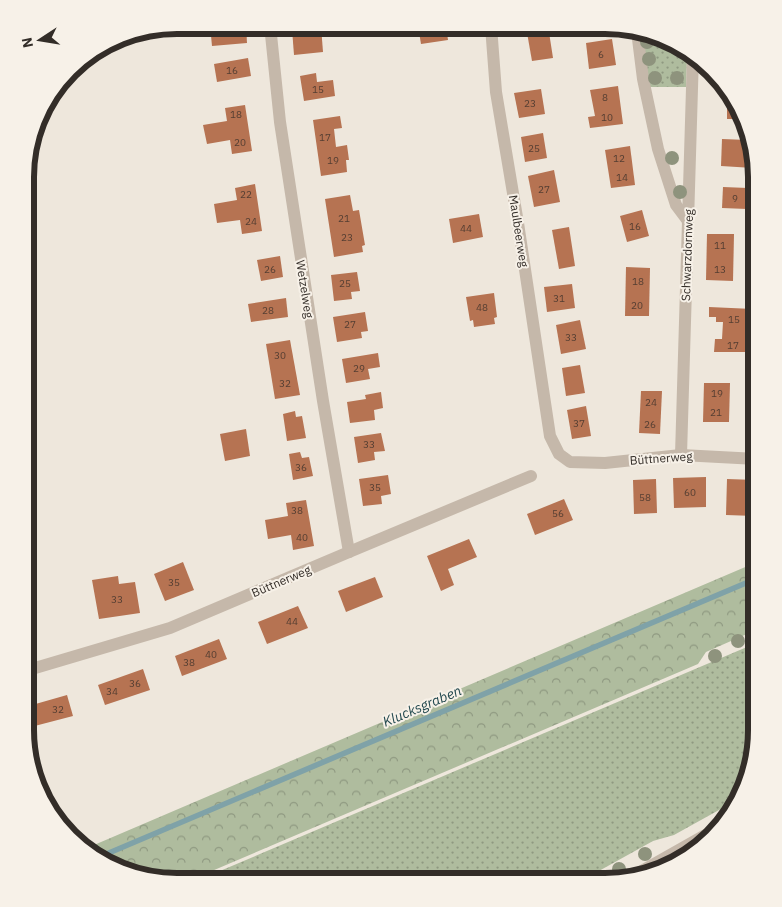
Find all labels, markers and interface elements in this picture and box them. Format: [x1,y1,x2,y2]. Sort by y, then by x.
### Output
north arrow [15,15,65,65]
text: N [17,36,37,50]
house number: 6 [598,48,604,61]
house number: 16 [226,64,238,77]
house number: 15 [312,83,324,96]
house number: 8 [602,91,608,104]
house number: 23 [524,97,536,110]
house number: 18 [230,108,242,121]
house number: 10 [601,111,613,124]
house number: 17 [319,131,331,144]
house number: 20 [234,136,246,149]
house number: 25 [528,142,540,155]
house number: 12 [613,152,625,165]
house number: 19 [327,154,339,167]
house number: 14 [616,171,628,184]
house number: 27 [538,183,550,196]
house number: 22 [240,188,252,201]
house number: 9 [732,192,738,205]
street label: Maulbeerweg [506,194,532,269]
street label: Schwarzdornweg [678,208,696,301]
house number: 21 [338,212,350,225]
house number: 24 [245,215,257,228]
house number: 16 [629,220,641,233]
house number: 44 [460,222,472,235]
house number: 23 [341,231,353,244]
house number: 11 [714,239,726,252]
street label: Wetzelweg [293,259,317,320]
house number: 26 [264,263,276,276]
house number: 13 [714,263,726,276]
house number: 18 [632,275,644,288]
house number: 25 [339,277,351,290]
house number: 31 [553,292,565,305]
house number: 20 [631,299,643,312]
house number: 48 [476,301,488,314]
house number: 28 [262,304,274,317]
house number: 15 [728,313,740,326]
house number: 27 [344,318,356,331]
house number: 33 [565,331,577,344]
house number: 17 [727,339,739,352]
house number: 30 [274,349,286,362]
house number: 29 [353,362,365,375]
house number: 32 [279,377,291,390]
house number: 19 [711,387,723,400]
house number: 24 [645,396,657,409]
house number: 21 [710,406,722,419]
house number: 37 [573,417,585,430]
house number: 26 [644,418,656,431]
house number: 33 [363,438,375,451]
street label: Büttnerweg [629,448,694,468]
house number: 36 [295,461,307,474]
house number: 35 [369,481,381,494]
house number: 60 [684,486,696,499]
house number: 58 [639,491,651,504]
house number: 38 [291,504,303,517]
house number: 56 [552,507,564,520]
house number: 40 [296,531,308,544]
street label: Büttnerweg [249,562,313,600]
house number: 35 [168,576,180,589]
house number: 33 [111,593,123,606]
house number: 44 [286,615,298,628]
house number: 40 [205,648,217,661]
house number: 38 [183,656,195,669]
house number: 36 [129,677,141,690]
water label: Klucksgraben [380,681,464,731]
house number: 34 [106,685,118,698]
house number: 32 [52,703,64,716]

